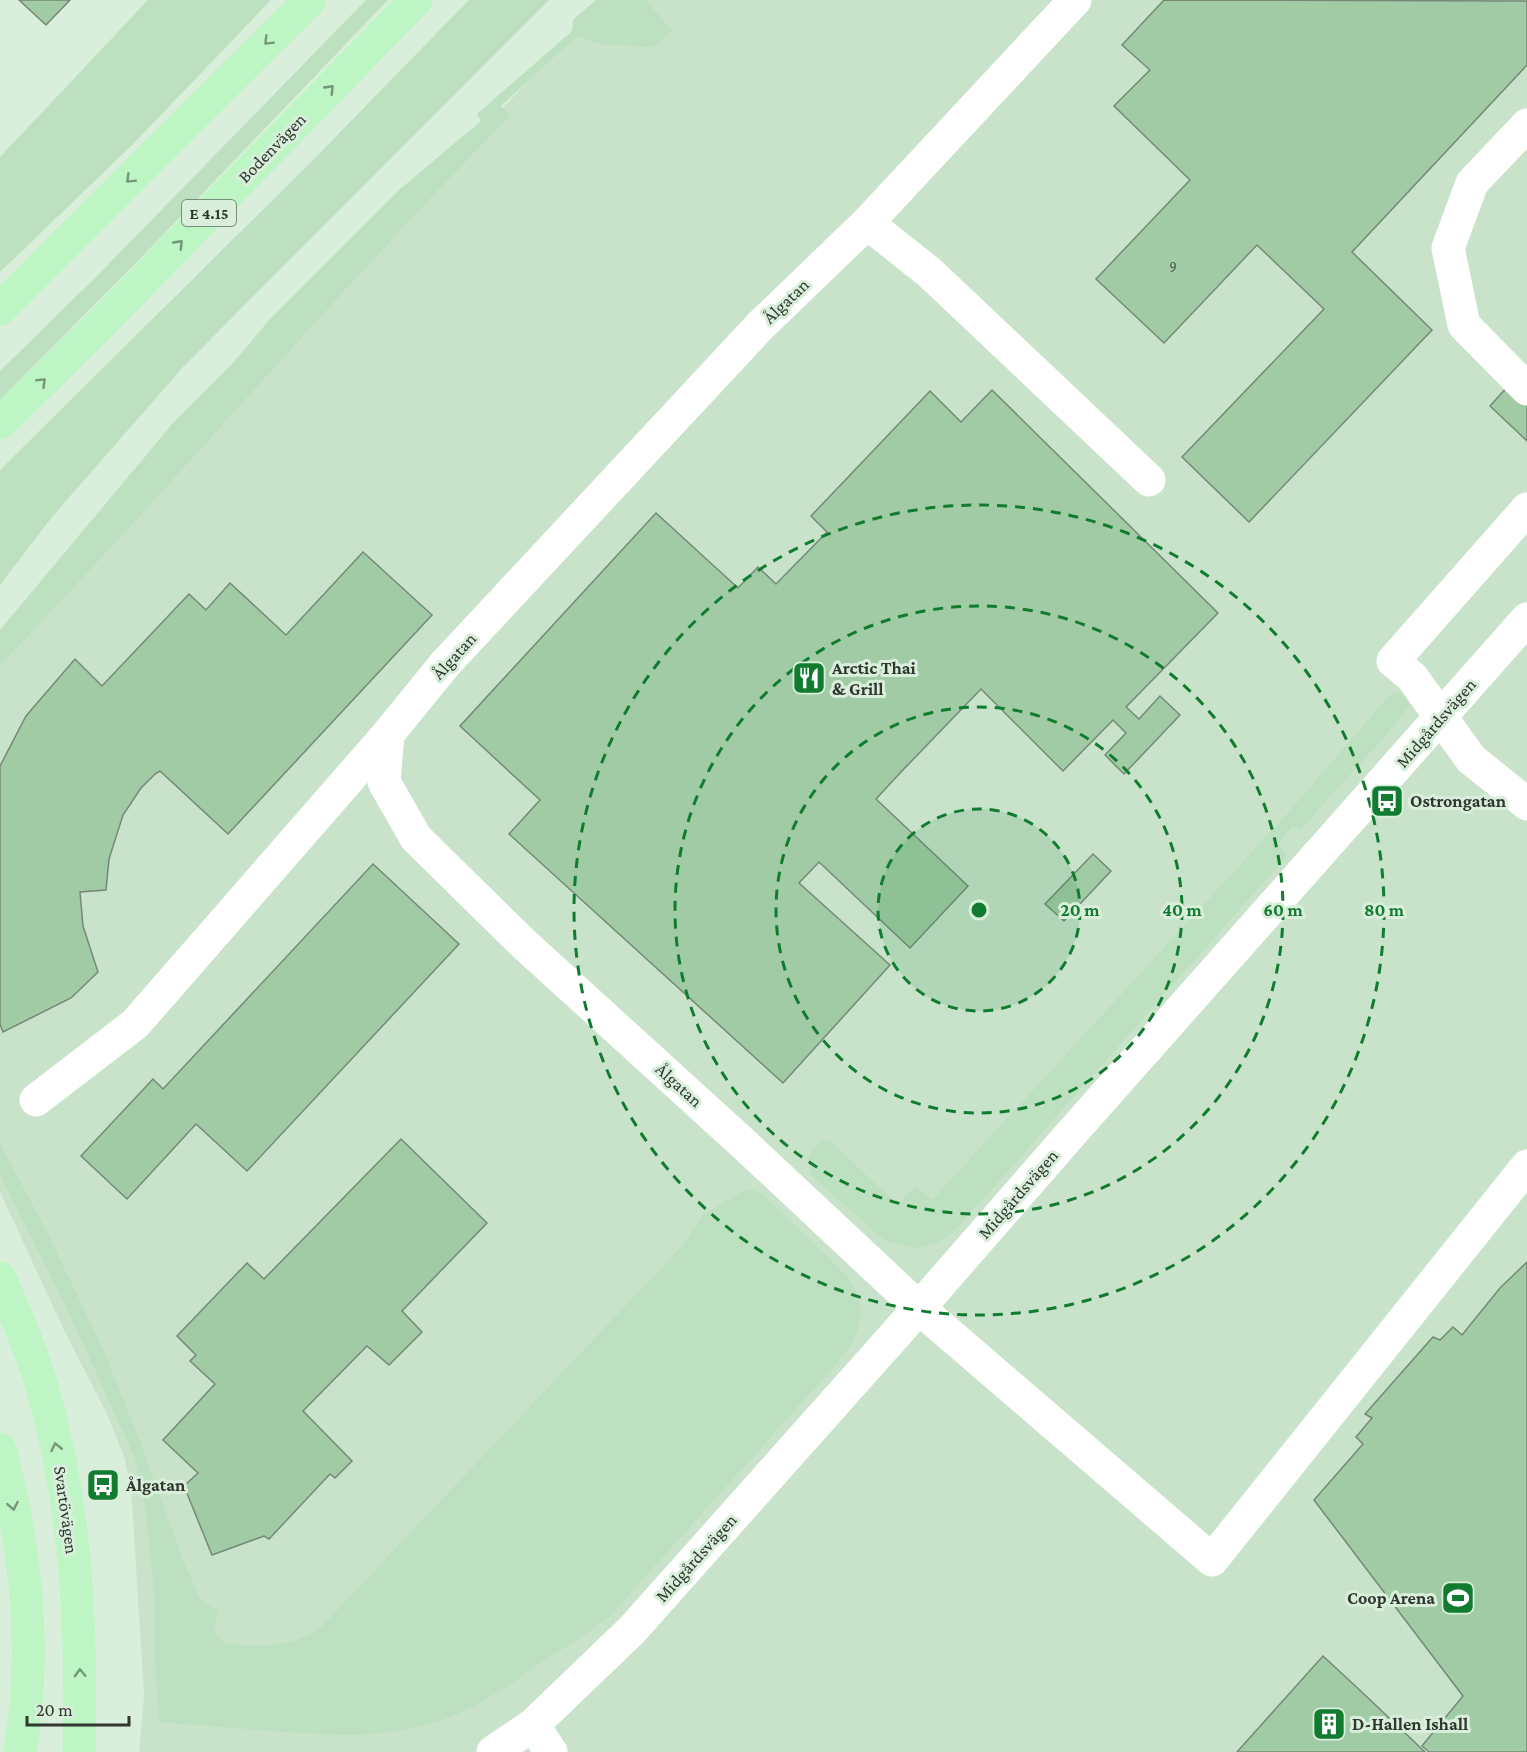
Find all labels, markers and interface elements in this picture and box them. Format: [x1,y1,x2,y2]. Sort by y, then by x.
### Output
one-way arrow [265,34,276,45]
one-way arrow [323,85,334,95]
street label: Bodenvägen [234,109,310,187]
one-way arrow [127,171,138,182]
road number: E 4.15 [182,200,236,226]
one-way arrow [172,240,183,251]
house number: 9 [1169,258,1177,274]
street label: Ålgatan [759,274,813,328]
one-way arrow [35,378,45,389]
street label: Ålgatan [428,628,480,683]
place label: Arctic Thai & Grill [831,658,917,699]
restaurant icon: Arctic Thai & Grill [791,660,827,696]
street label: Midgårdsvägen [1392,674,1480,772]
bus stop icon: Ostrongatan [1369,783,1405,819]
place label: Ostrongatan [1410,791,1507,811]
centre of rings [969,900,989,920]
text: 20 m [1061,900,1100,920]
text: 40 m [1162,900,1202,920]
text: 60 m [1263,900,1303,920]
text: 80 m [1364,900,1405,920]
street label: Ålgatan [652,1059,707,1111]
street label: Midgårdsvägen [974,1145,1062,1243]
one-way arrow [50,1442,63,1452]
street label: Svartövägen [50,1465,82,1556]
bus stop icon: Ålgatan [85,1467,121,1503]
place label: Ålgatan [125,1475,186,1495]
one-way arrow [6,1501,19,1511]
street label: Midgårdsvägen [651,1510,741,1606]
sports icon: Coop Arena [1440,1580,1476,1616]
place label: Coop Arena [1347,1588,1435,1608]
one-way arrow [74,1668,86,1677]
scale bar [27,1689,129,1727]
text: 20 m [36,1700,73,1720]
building icon: D-Hallen Ishall [1311,1706,1347,1742]
place label: D-Hallen Ishall [1352,1714,1468,1734]

